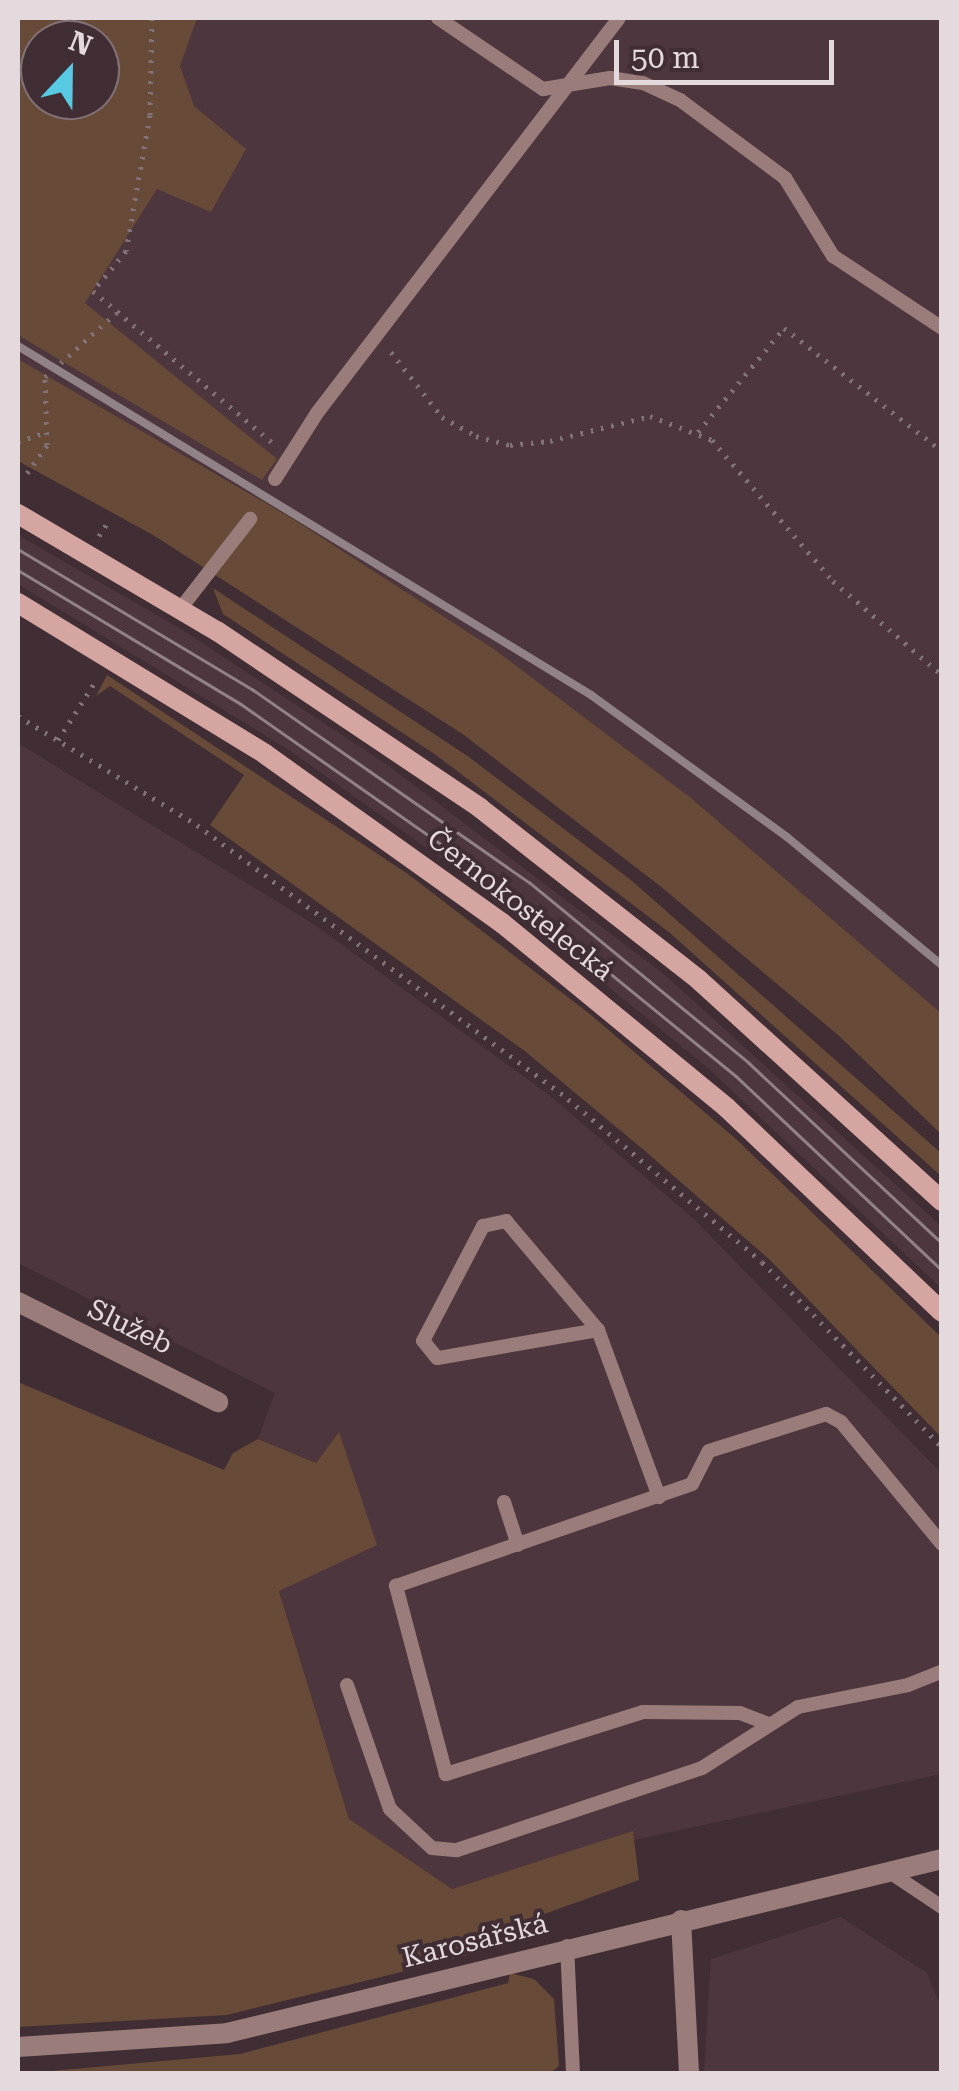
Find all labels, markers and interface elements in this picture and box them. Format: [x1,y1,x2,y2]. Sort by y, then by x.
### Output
north arrow [20,20,120,120]
scale bar [619,20,839,82]
text: N [64,24,97,63]
text: 50 m [631,40,700,75]
street label: Černokostelecká [420,822,620,988]
street label: Služeb [82,1292,178,1362]
street label: Karosářská [399,1907,551,1975]

